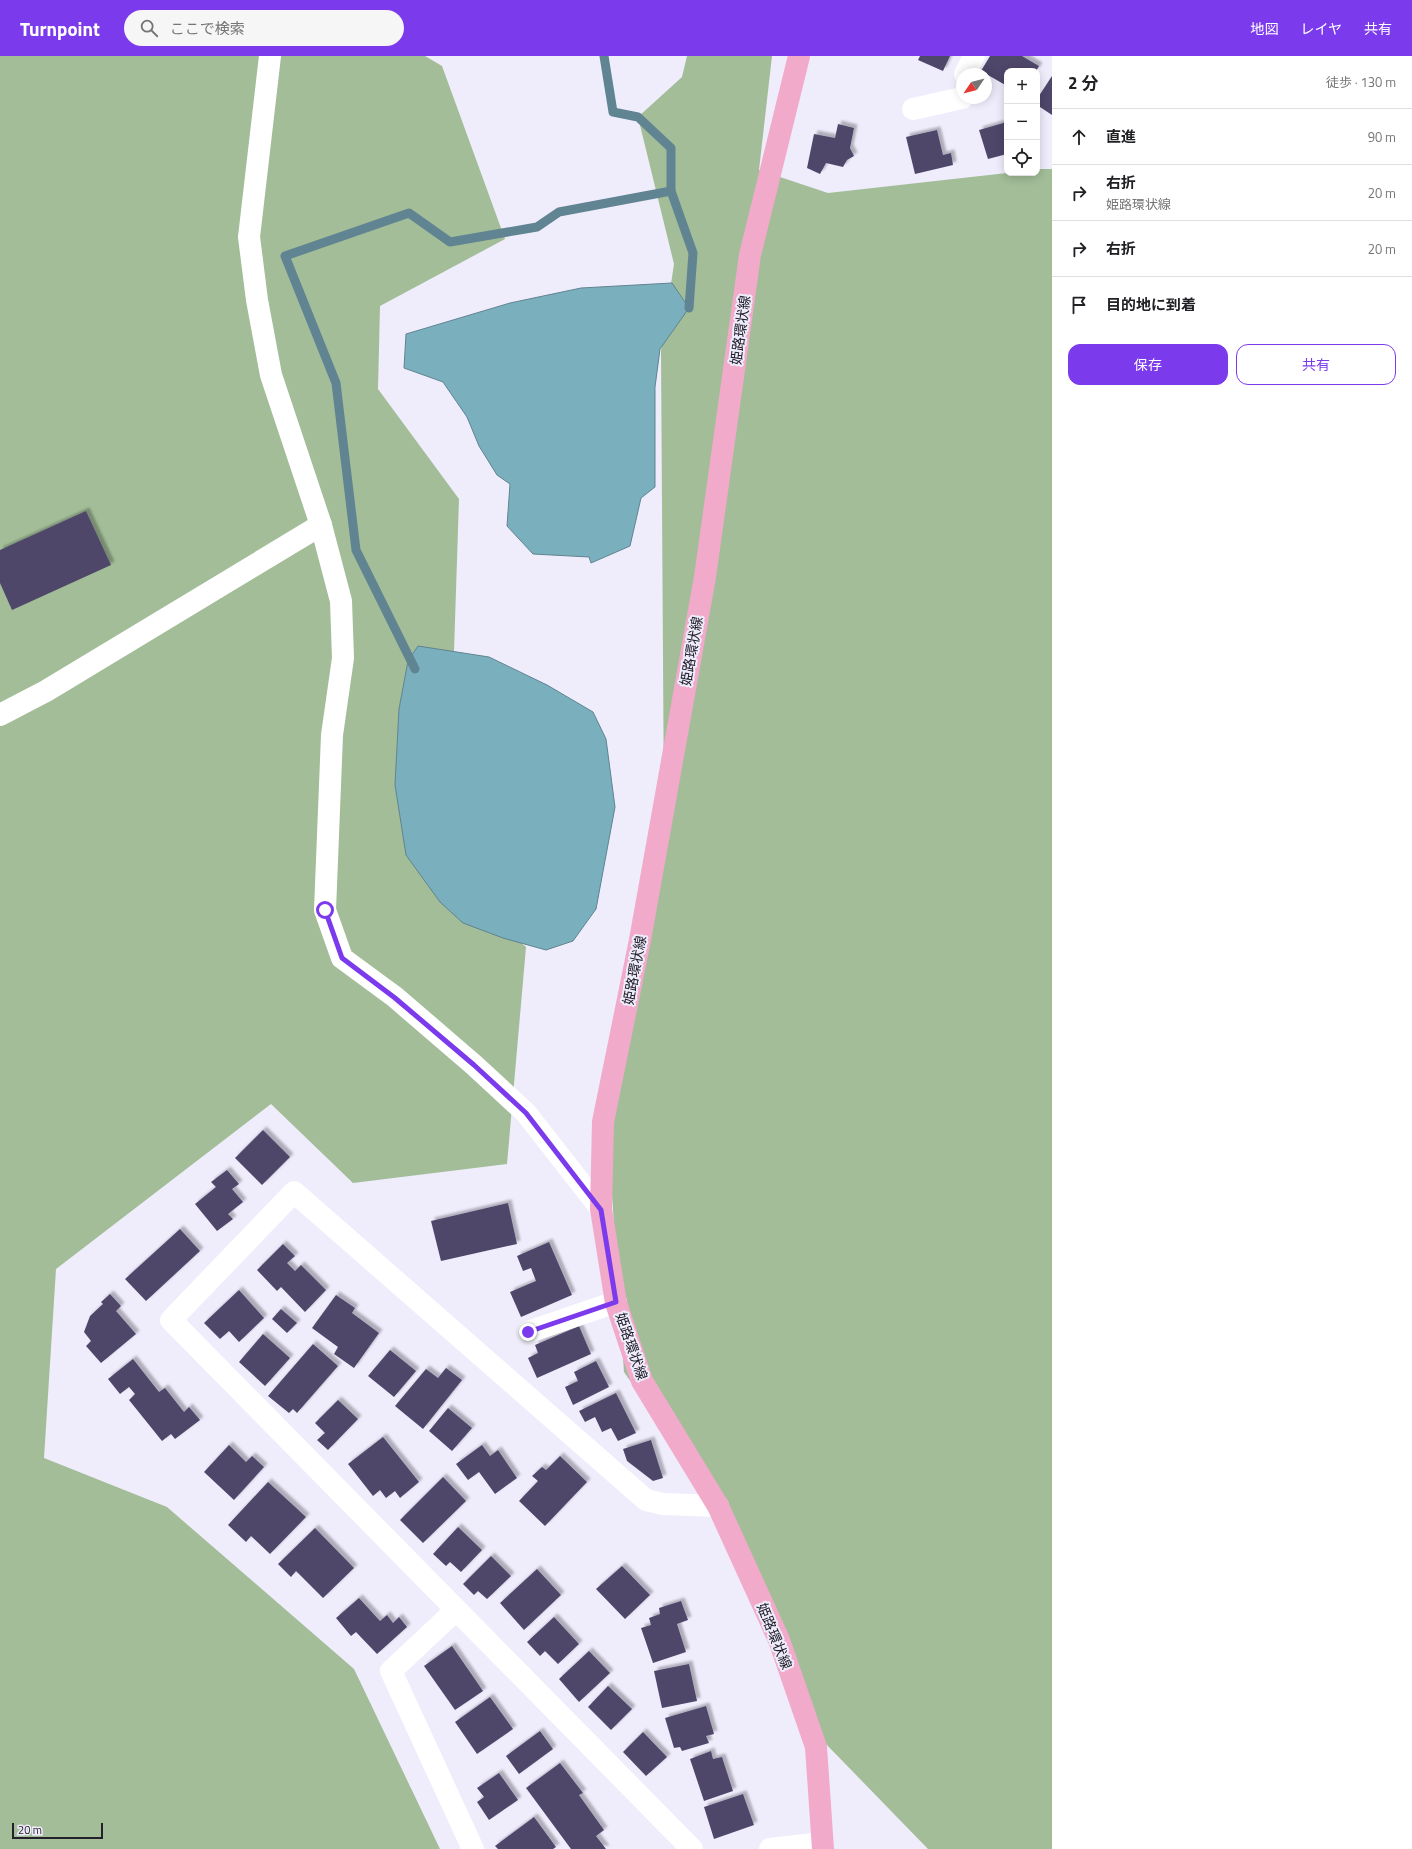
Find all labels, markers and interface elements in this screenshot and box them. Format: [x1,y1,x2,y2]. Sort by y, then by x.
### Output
search box [124,10,404,46]
text: Turnpoint [20,14,100,43]
icon: search [138,17,160,39]
text: ここで検索 [170,17,245,40]
text: 地図 [1250,18,1278,39]
text: レイヤ [1300,18,1342,39]
text: 共有 [1364,18,1392,39]
north arrow [956,68,992,104]
map controls [1004,68,1040,176]
button: + [1004,68,1040,104]
text: 2 分 [1068,70,1098,96]
text: 徒歩 · 130 m [1326,72,1396,92]
button: − [1004,104,1040,140]
text: 直進 [1106,125,1136,148]
icon: ahead [1068,126,1090,148]
text: 90 m [1368,127,1396,147]
button: locate [1004,140,1040,176]
text: 右折 [1106,171,1136,194]
icon: right [1068,182,1090,204]
text: 20 m [1368,183,1396,203]
text: 姫路環状線 [1106,194,1171,214]
text: 右折 [1106,237,1136,260]
icon: right [1068,238,1090,260]
text: 20 m [1368,239,1396,259]
text: 目的地に到着 [1106,293,1196,316]
street label: 姫路環状線 [725,294,755,366]
icon: arrive [1068,294,1090,316]
button: 保存 [1068,344,1228,385]
button: 共有 [1236,344,1396,385]
street label: 姫路環状線 [675,615,707,687]
route start [316,901,334,919]
street label: 姫路環状線 [617,934,651,1006]
street label: 姫路環状線 [611,1309,653,1383]
route end [519,1323,537,1341]
street label: 姫路環状線 [752,1600,798,1672]
scale bar [12,1821,103,1840]
text: 20 m [18,1822,42,1838]

